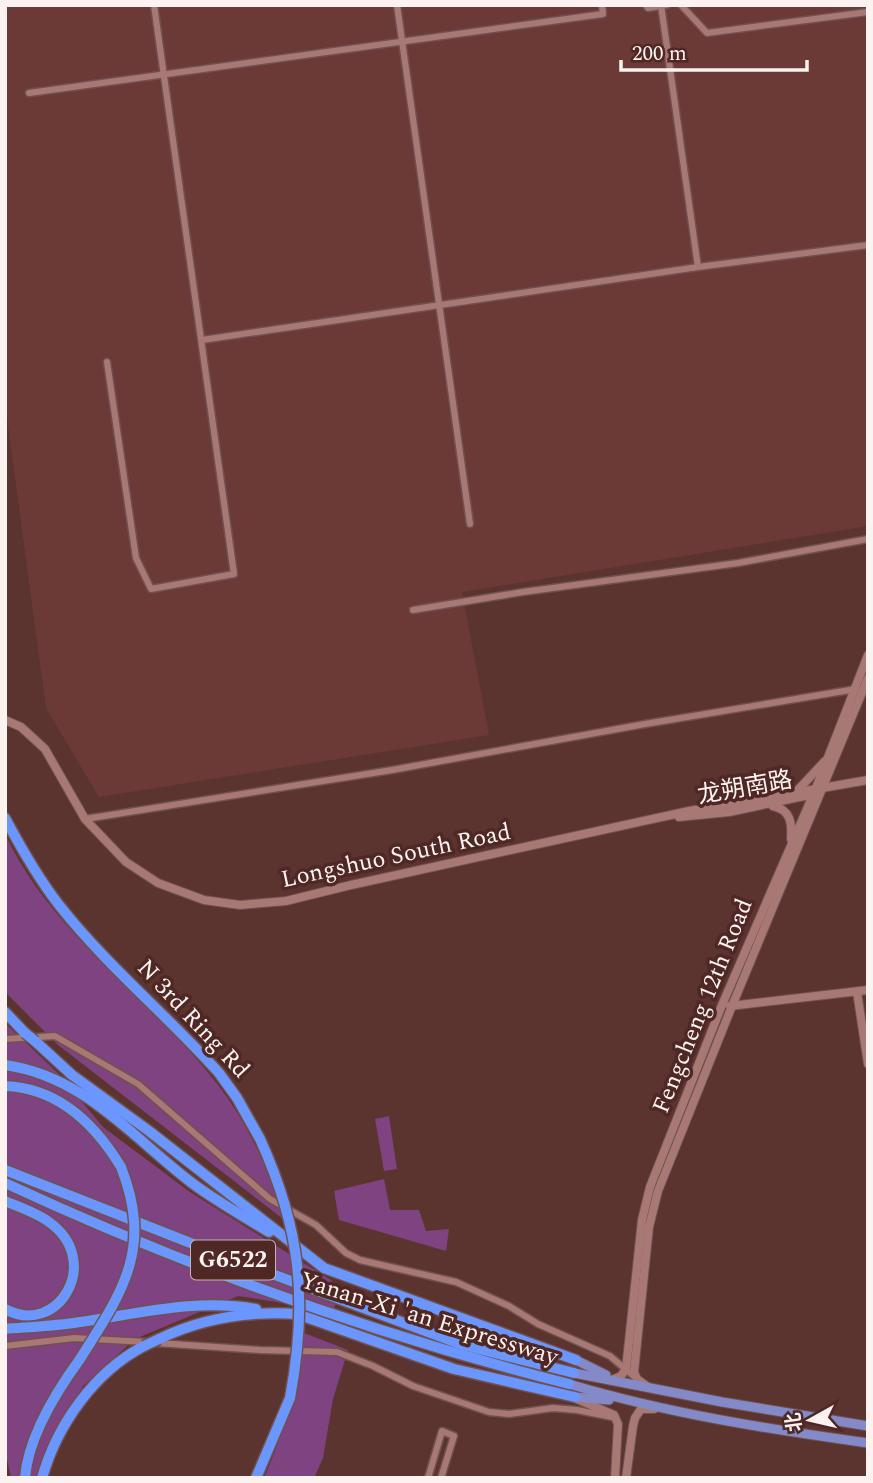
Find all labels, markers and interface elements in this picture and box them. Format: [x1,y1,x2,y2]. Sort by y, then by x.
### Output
scale bar [621,28,806,72]
text: 200 m [632,38,687,70]
street label: 龙朔南路 [695,762,795,814]
street label: Longshuo South Road [278,814,514,898]
street label: Fengcheng 12th Road [643,893,763,1119]
street label: N 3rd Ring Rd [128,951,258,1087]
road number: G6522 [191,1240,275,1280]
street label: Yanan-Xi 'an Expressway [296,1263,564,1376]
north arrow [775,1385,845,1455]
text: 北 [779,1411,810,1434]

